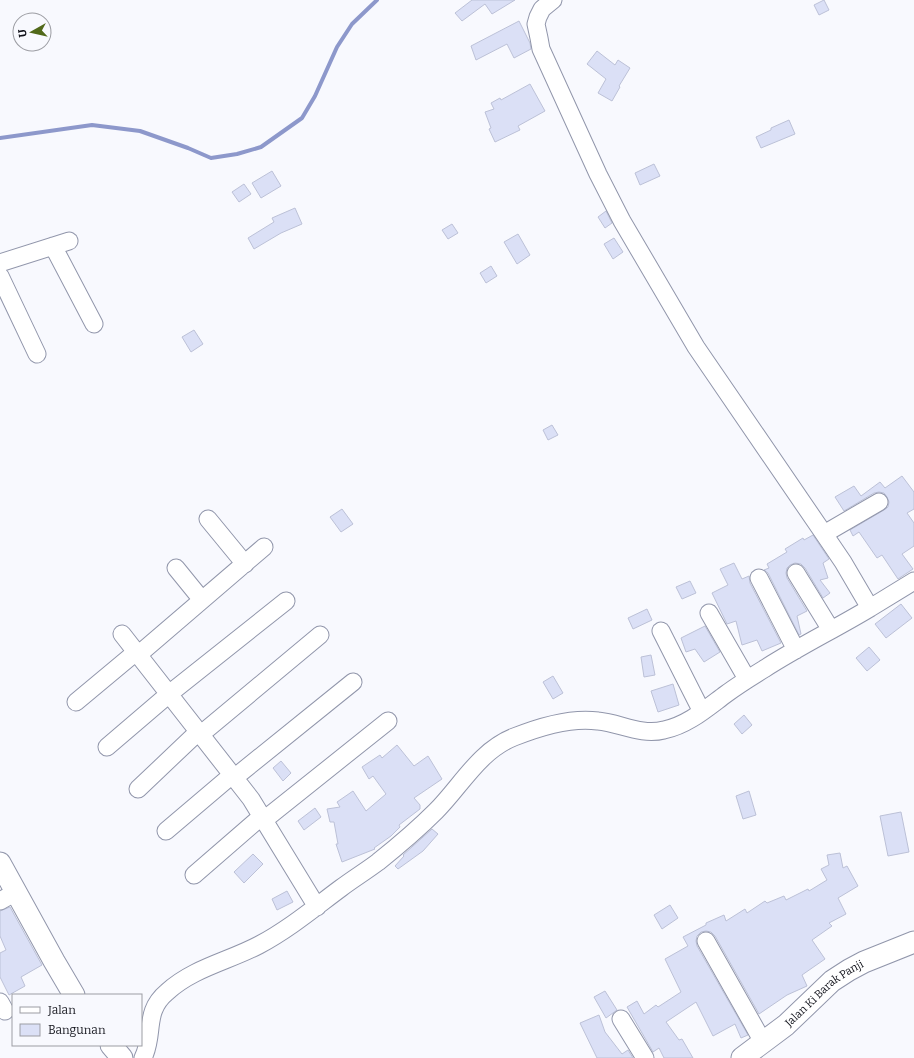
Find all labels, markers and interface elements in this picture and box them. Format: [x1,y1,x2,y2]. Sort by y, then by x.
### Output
north arrow [12,12,52,52]
text: U [16,28,30,38]
street label: Jalan Ki Barak Panji [781,957,866,1030]
legend [12,994,142,1046]
text: Jalan [47,1003,76,1017]
text: Bangunan [48,1023,106,1037]

